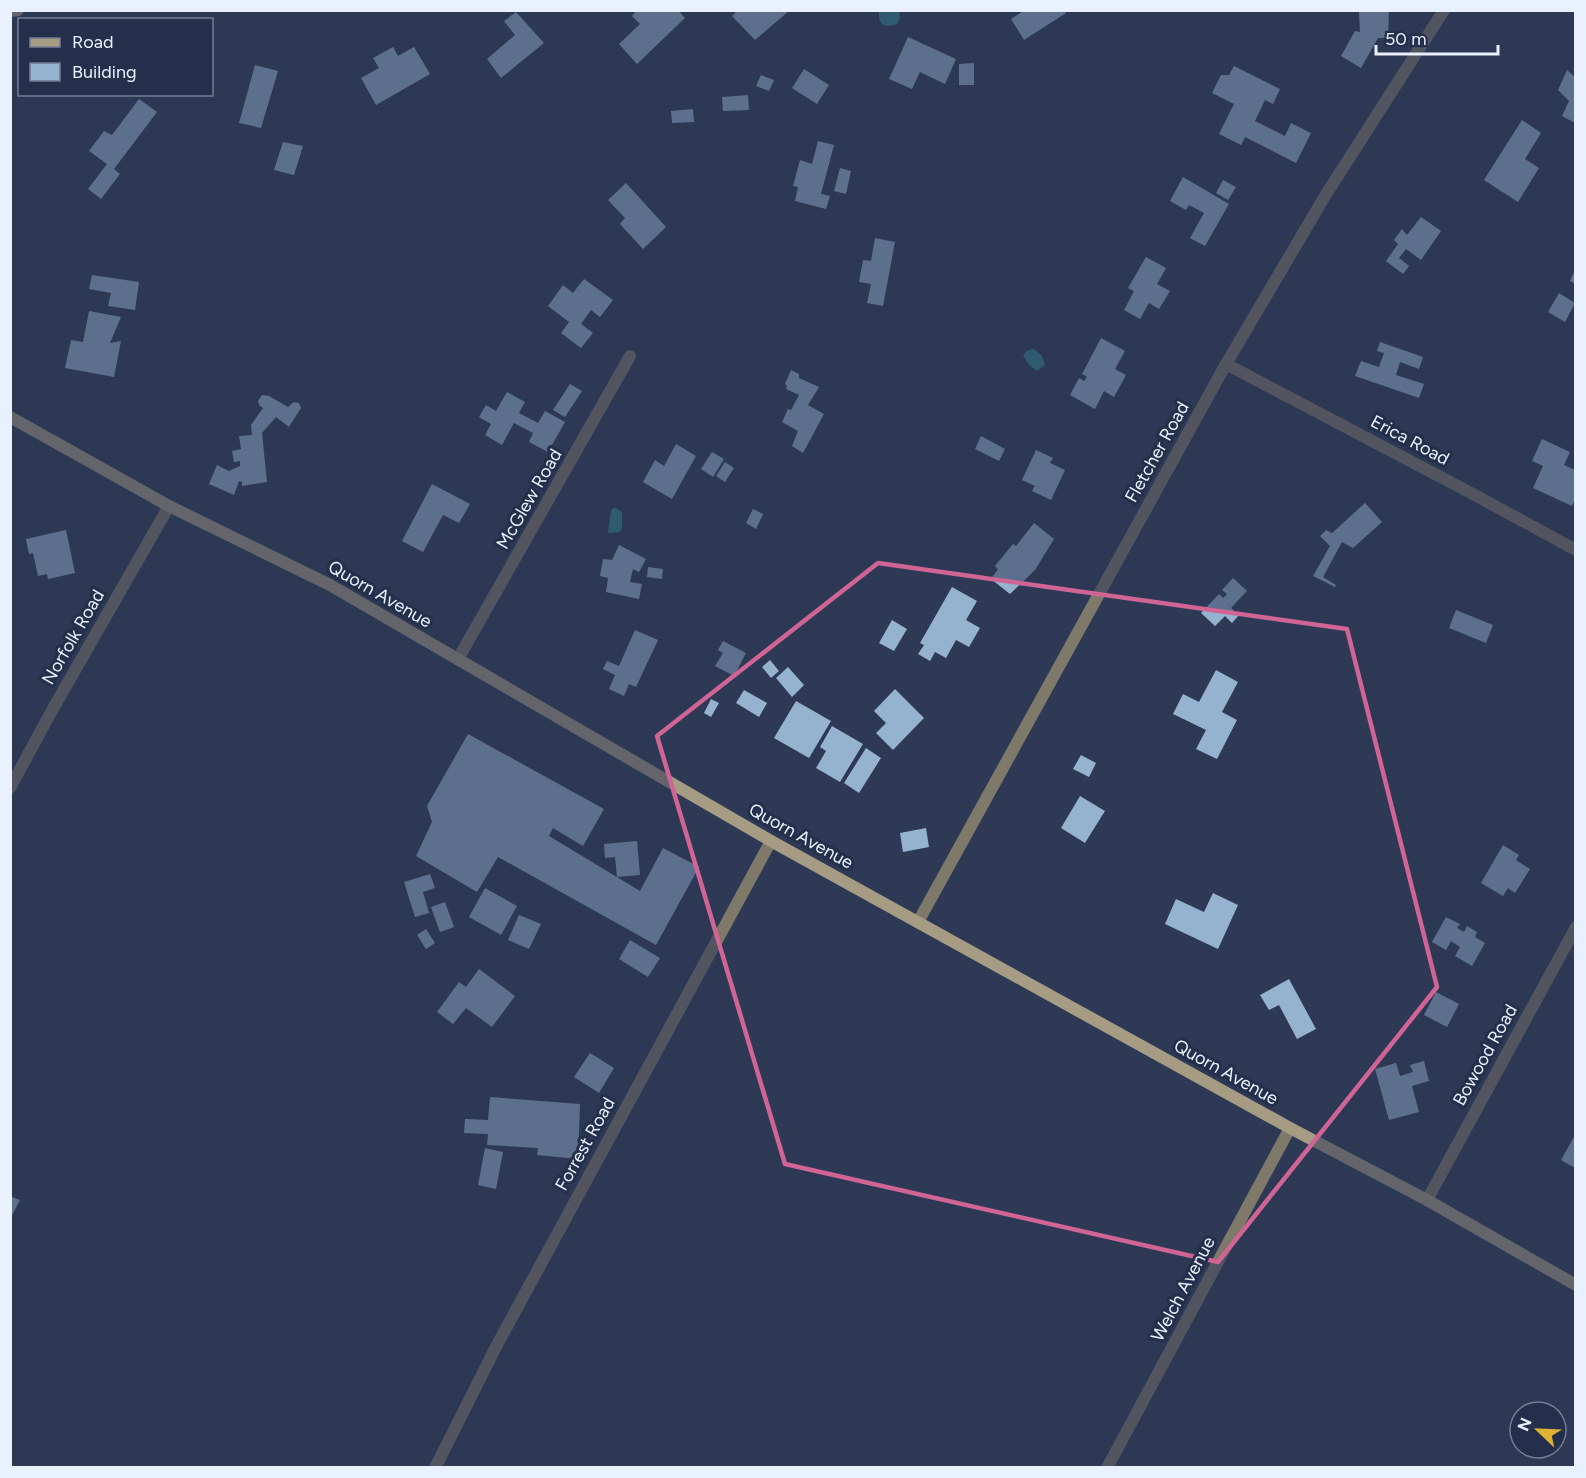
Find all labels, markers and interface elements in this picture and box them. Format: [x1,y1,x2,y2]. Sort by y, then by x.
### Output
legend [18,18,213,96]
scale bar [1376,18,1498,56]
text: 50 m [1385,28,1427,50]
text: Road [72,31,113,53]
text: Building [72,61,137,83]
street label: Fletcher Road [1120,398,1194,506]
street label: Erica Road [1367,410,1453,470]
street label: McGlew Road [491,445,567,553]
street label: Quorn Avenue [324,555,436,633]
street label: Norfolk Road [37,586,109,688]
street label: Quorn Avenue [745,798,857,874]
street label: Bowood Road [1448,1001,1522,1109]
street label: Quorn Avenue [1170,1034,1282,1110]
street label: Forrest Road [550,1094,620,1194]
street label: Welch Avenue [1146,1233,1220,1345]
north arrow [1508,1400,1568,1460]
text: N [1513,1415,1536,1434]

